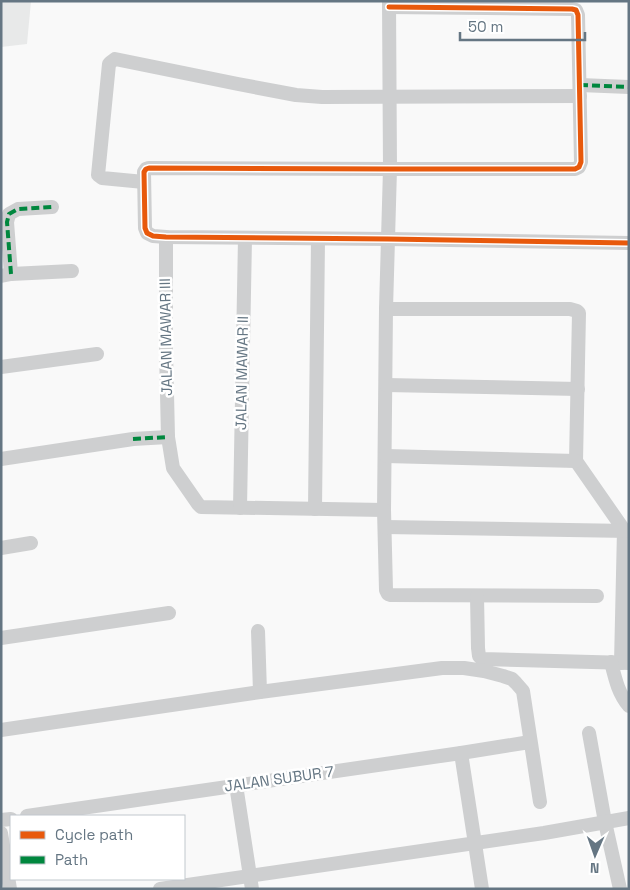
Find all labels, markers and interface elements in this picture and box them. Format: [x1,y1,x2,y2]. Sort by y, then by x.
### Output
scale bar [460,10,585,42]
text: 50 m [468,17,503,36]
street label: JALAN MAWAR III [155,278,176,396]
street label: JALAN MAWAR II [231,316,252,430]
street label: JALAN SUBUR 7 [223,761,335,796]
legend [10,815,185,880]
text: Cycle path [55,825,133,844]
north arrow [570,830,620,880]
text: Path [55,850,88,869]
text: N [590,859,600,877]

